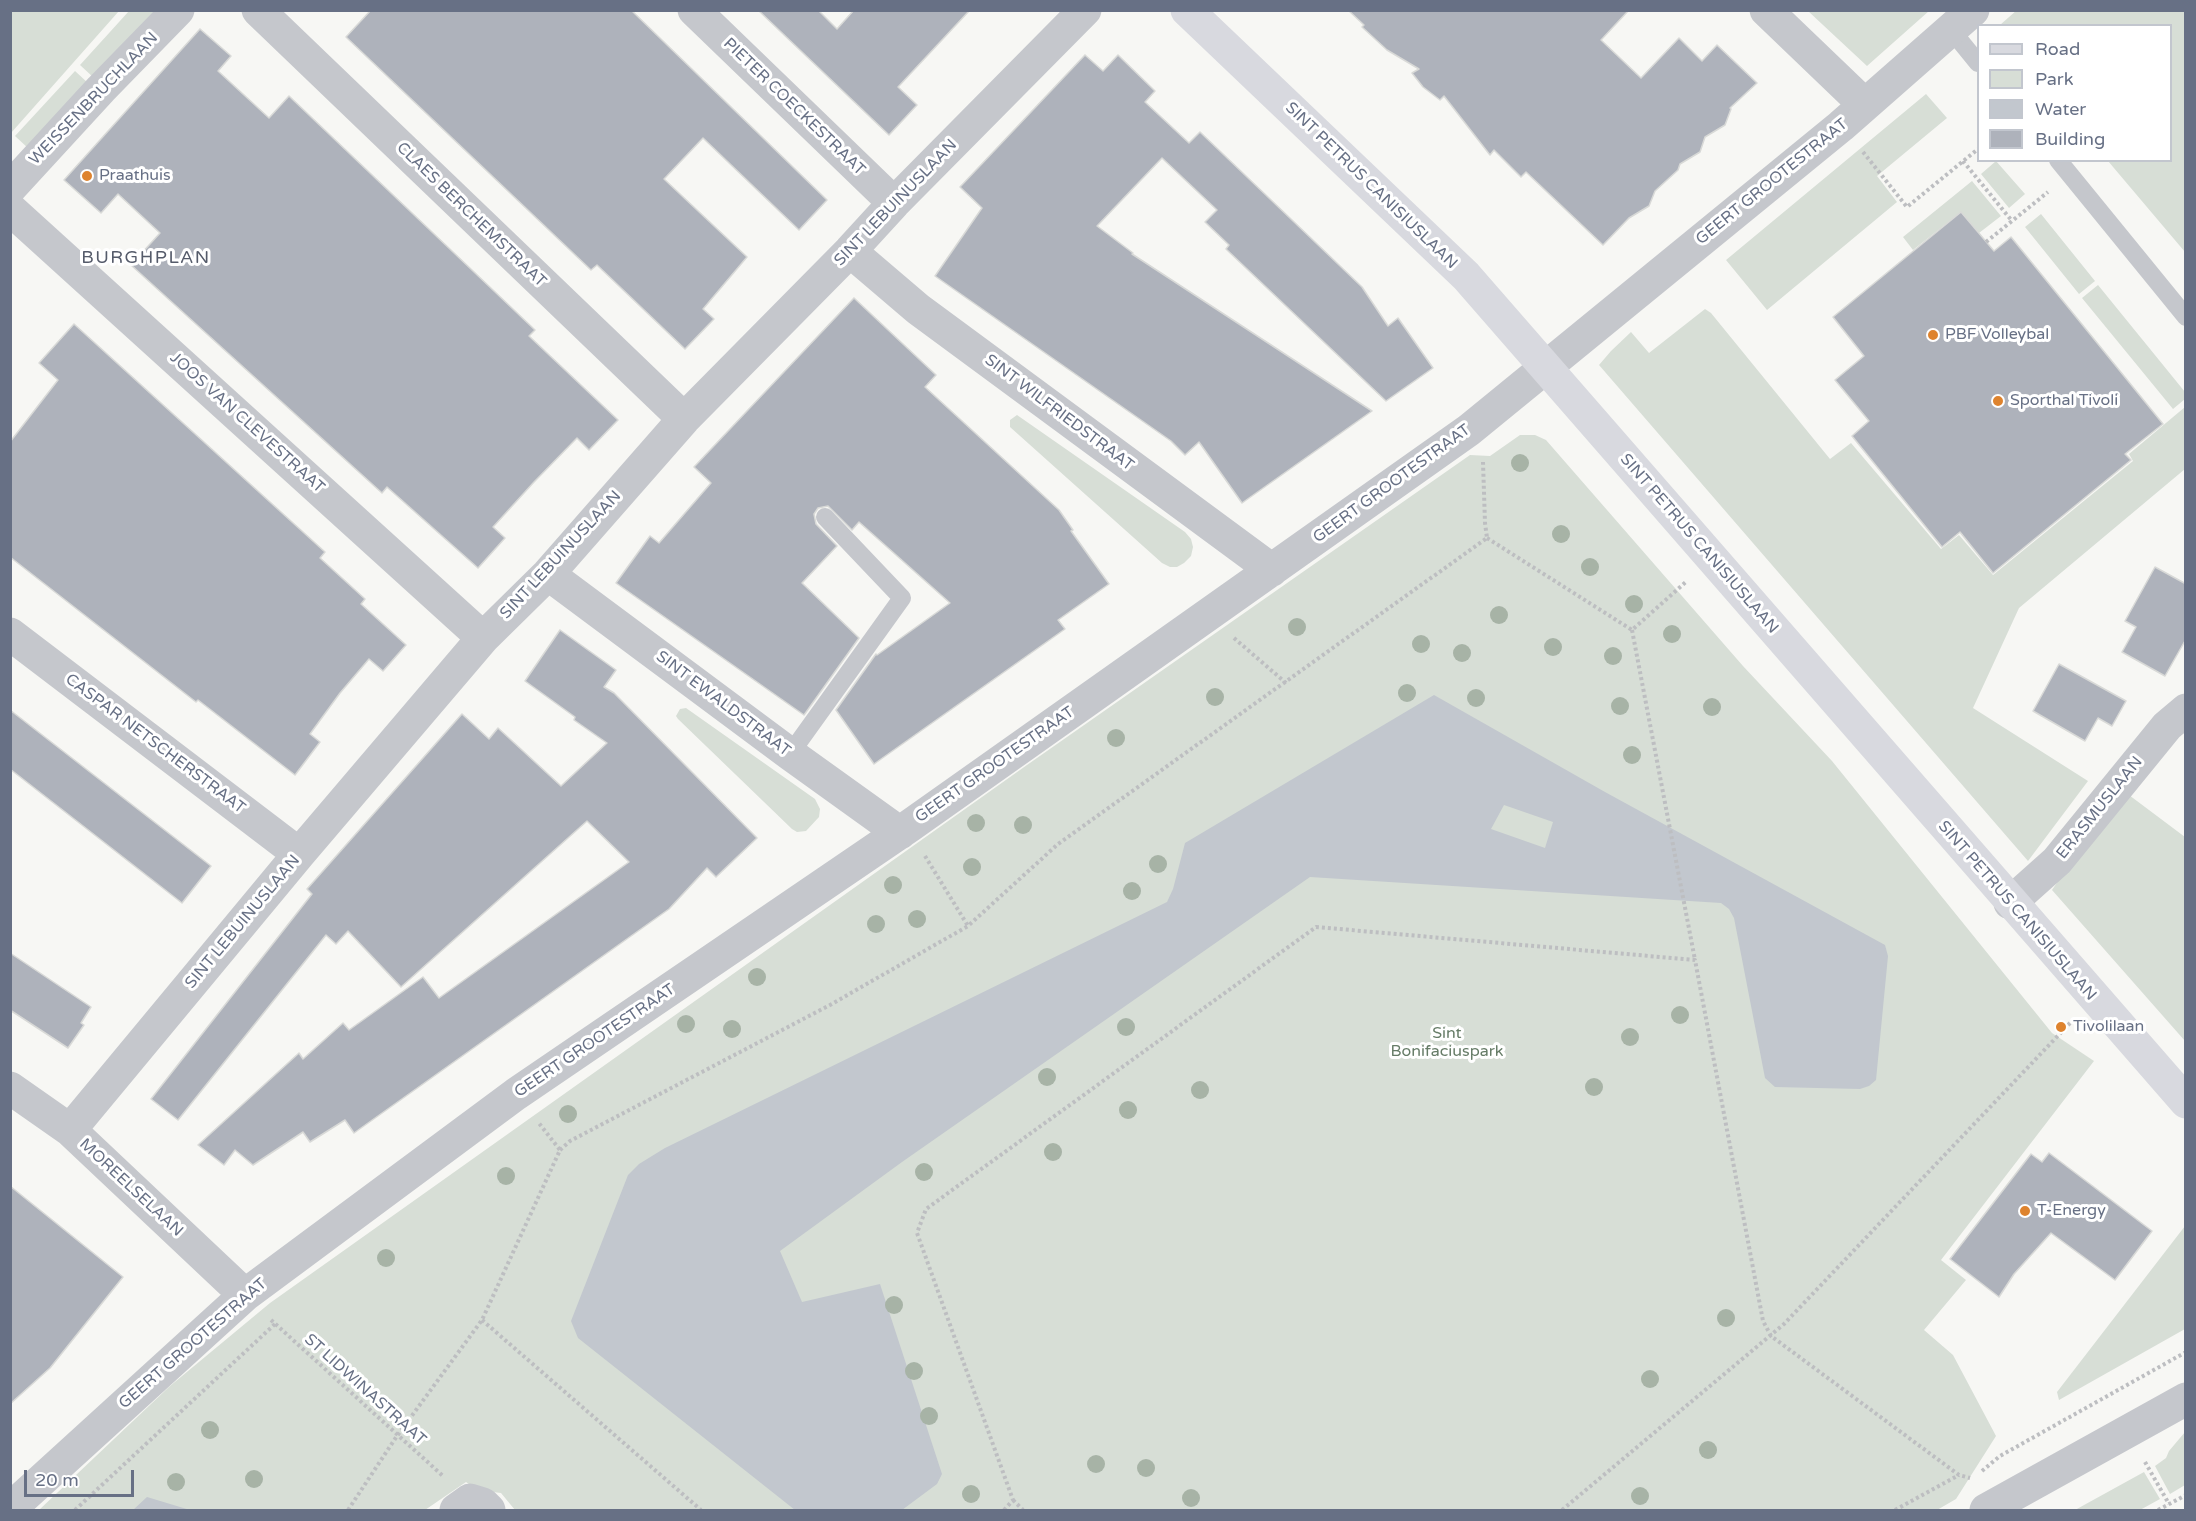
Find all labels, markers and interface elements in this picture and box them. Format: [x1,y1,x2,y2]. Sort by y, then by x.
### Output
legend [1977,24,2172,162]
street label: WEISSENBRUCHLAAN [26,29,162,169]
street label: PIETER COECKESTRAAT [719,34,869,180]
text: Road [2035,38,2080,60]
text: Park [2035,68,2073,90]
text: Water [2035,98,2086,120]
street label: SINT PETRUS CANISIUSLAAN [1281,99,1461,273]
street label: GEERT GROOTESTRAAT [1692,115,1852,249]
text: Building [2035,128,2105,150]
street label: SINT LEBUINUSLAAN [831,136,961,270]
street label: CLAES BERCHEMSTRAAT [392,138,550,292]
place label: Praathuis [99,166,171,186]
marker: Praathuis [80,169,94,183]
district label: BURGHPLAN [81,247,211,269]
place label: PBF Volleybal [1945,325,2049,345]
marker: PBF Volleybal [1926,328,1940,342]
street label: JOOS VAN CLEVESTRAAT [166,348,328,498]
street label: SINT WILFRIEDSTRAAT [981,351,1137,475]
place label: Sporthal Tivoli [2010,391,2118,411]
marker: Sporthal Tivoli [1991,394,2005,408]
street label: GEERT GROOTESTRAAT [1310,421,1474,547]
street label: SINT PETRUS CANISIUSLAAN [1616,450,1782,638]
street label: SINT LEBUINUSLAAN [497,487,625,623]
street label: SINT EWALDSTRAAT [652,647,794,761]
street label: CASPAR NETSCHERSTRAAT [61,670,249,818]
street label: GEERT GROOTESTRAAT [912,703,1078,827]
street label: ERASMUSLAAN [2053,753,2147,863]
street label: SINT PETRUS CANISIUSLAAN [1934,817,2100,1005]
street label: SINT LEBUINUSLAAN [181,851,305,993]
street label: GEERT GROOTESTRAAT [511,980,679,1102]
place label: Tivolilaan [2073,1017,2144,1037]
marker: Tivolilaan [2054,1020,2068,1034]
park label: Sint Bonifaciuspark [1390,1024,1504,1062]
street label: MOREELSELAAN [75,1135,187,1241]
place label: T-Energy [2037,1201,2106,1221]
marker: T-Energy [2018,1204,2032,1218]
street label: GEERT GROOTESTRAAT [115,1275,271,1413]
street label: ST LIDWINASTRAAT [300,1330,430,1450]
scale bar [27,1458,136,1496]
text: 20 m [35,1469,79,1491]

